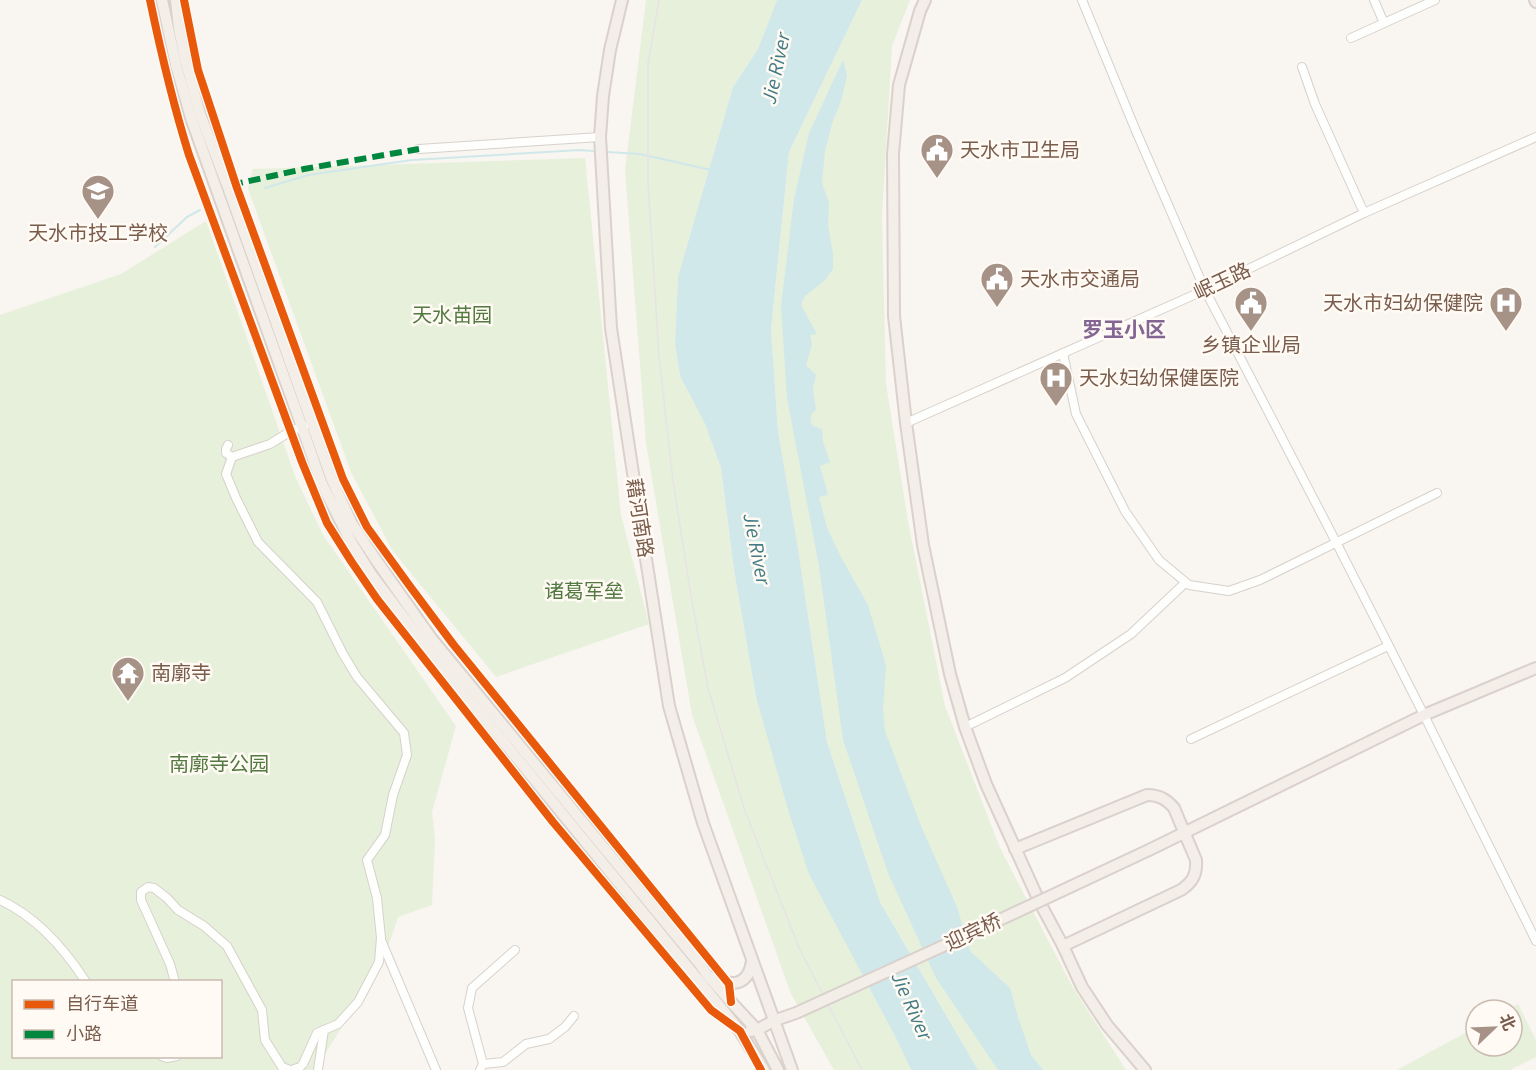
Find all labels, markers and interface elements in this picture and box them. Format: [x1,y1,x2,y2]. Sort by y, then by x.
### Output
water label: Jie River [754,29,798,107]
public building icon: 天水市卫生局 [919,132,955,179]
place label: 天水市卫生局 [960,137,1080,165]
school or university icon: 天水市技工学校 [80,173,116,220]
place label: 天水市技工学校 [28,220,168,248]
street label: 岷玉路 [1189,257,1256,307]
public building icon: 天水市交通局 [979,261,1015,308]
place label: 天水市交通局 [1020,266,1140,294]
public building icon: 乡镇企业局 [1233,285,1269,332]
hospital icon: 天水市妇幼保健院 [1488,285,1524,332]
place label: 天水市妇幼保健院 [1323,290,1483,318]
park label: 天水苗园 [412,302,492,330]
district label: 罗玉小区 [1082,315,1166,345]
place label: 乡镇企业局 [1201,332,1301,360]
hospital icon: 天水妇幼保健医院 [1038,360,1074,407]
place label: 天水妇幼保健医院 [1079,365,1239,393]
street label: 藉河南路 [619,476,659,560]
water label: Jie River [735,510,779,588]
park label: 诸葛军垒 [544,578,624,606]
temple icon: 南廓寺 [110,655,146,702]
place label: 南廓寺 [151,660,211,688]
park label: 南廓寺公园 [169,751,269,779]
street label: 迎宾桥 [940,908,1007,958]
water label: Jie River [883,966,941,1046]
legend [12,980,222,1058]
text: 自行车道 [66,992,138,1017]
north arrow [1464,998,1524,1058]
text: 北 [1494,1011,1520,1034]
text: 小路 [66,1022,102,1047]

